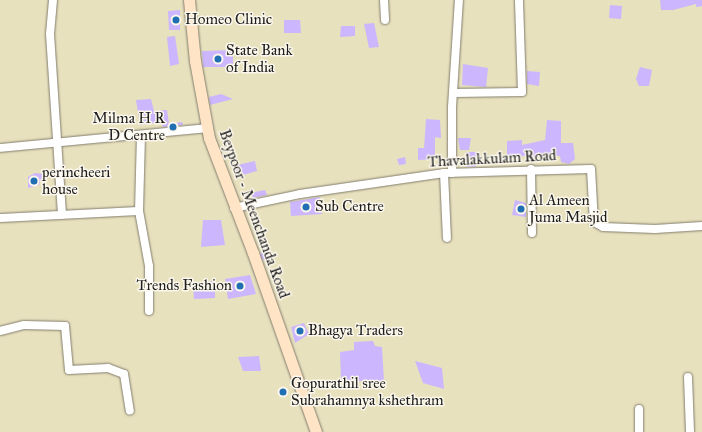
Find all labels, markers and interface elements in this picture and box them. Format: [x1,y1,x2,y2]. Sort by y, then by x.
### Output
place label: Homeo Clinic [185,11,272,29]
marker: Homeo Clinic [170,14,182,26]
place label: State Bank of India [226,41,292,76]
marker: State Bank of India [213,54,223,64]
place label: Milma H R D Centre [92,109,165,144]
marker: Milma H R D Centre [168,122,178,132]
street label: Beypoor - Meenchanda Road [215,127,293,301]
street label: Thavalakkulam Road [427,147,557,171]
place label: perincheeri house [42,163,110,198]
marker: perincheeri house [29,176,39,186]
place label: Al Ameen Juma Masjid [529,191,607,226]
place label: Sub Centre [315,198,384,216]
marker: Sub Centre [300,201,312,213]
marker: Al Ameen Juma Masjid [516,204,526,214]
place label: Trends Fashion [137,277,232,295]
marker: Trends Fashion [235,281,245,291]
place label: Bhagya Traders [308,322,403,340]
marker: Bhagya Traders [295,326,305,336]
place label: Gopurathil sree Subrahamnya kshethram [291,374,444,409]
marker: Gopurathil sree Subrahamnya kshethram [278,387,288,397]

